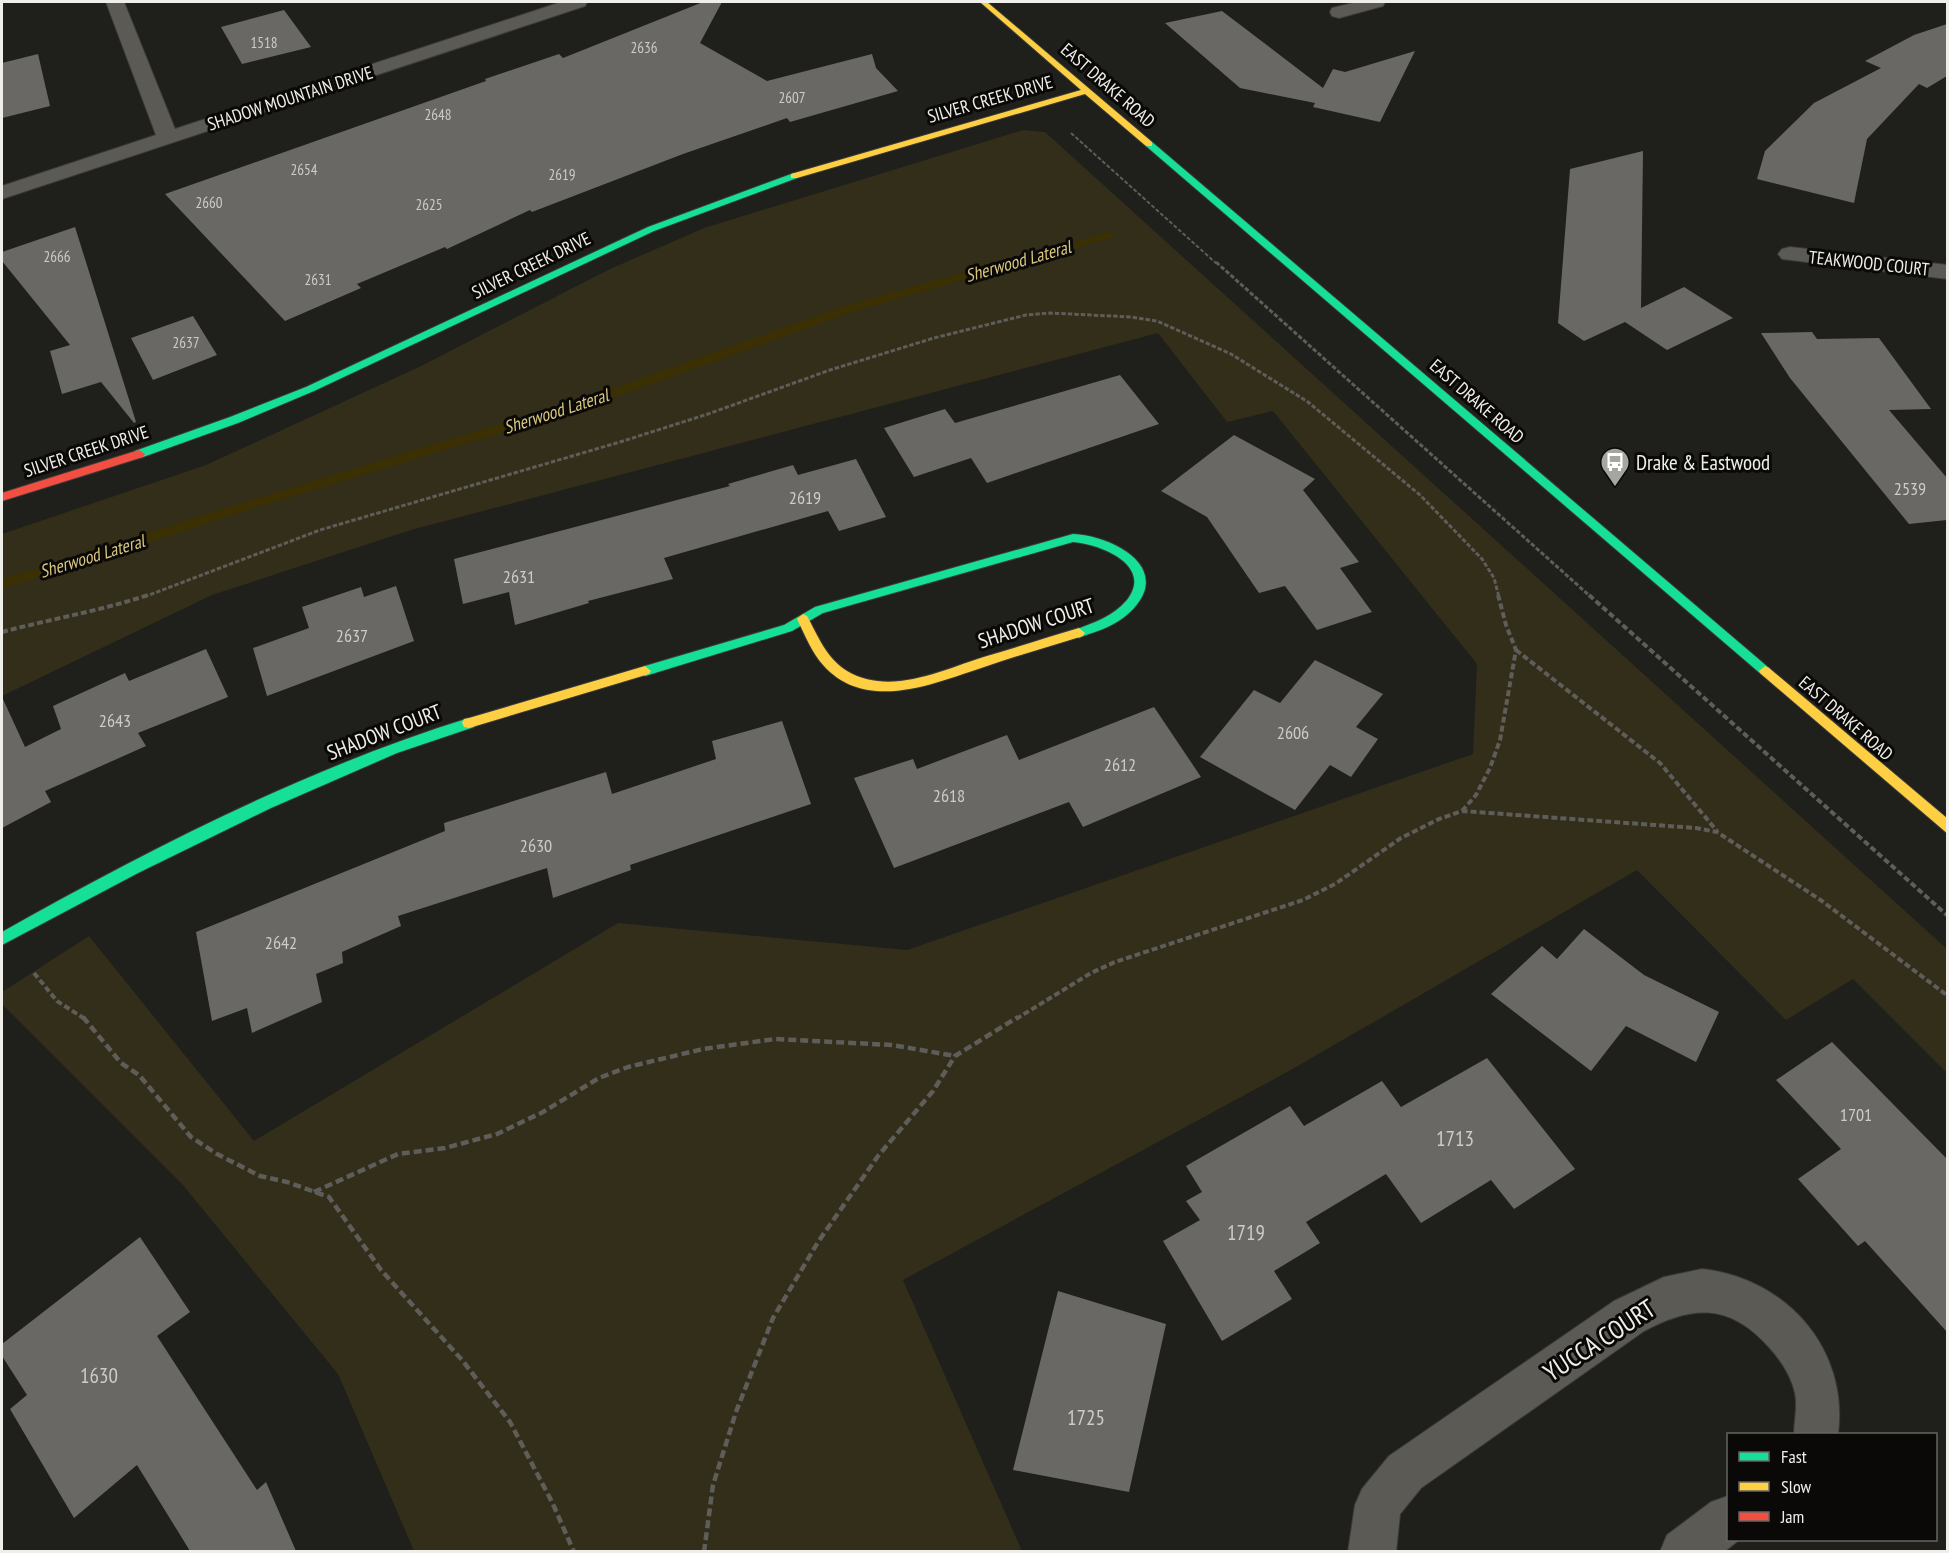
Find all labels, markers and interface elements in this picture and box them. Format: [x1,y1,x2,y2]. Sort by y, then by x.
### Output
house number: 1518 [250,33,278,52]
house number: 2636 [630,38,658,57]
street label: EAST DRAKE ROAD [1056,38,1160,132]
street label: SHADOW MOUNTAIN DRIVE [204,60,376,136]
street label: SILVER CREEK DRIVE [925,70,1055,128]
house number: 2607 [778,88,806,107]
house number: 2648 [424,105,452,124]
house number: 2654 [290,160,318,179]
house number: 2619 [548,165,576,184]
house number: 2660 [195,193,223,212]
house number: 2625 [415,195,443,214]
street label: SILVER CREEK DRIVE [468,226,594,304]
water label: Sherwood Lateral [963,234,1075,287]
street label: TEAKWOOD COURT [1808,245,1930,281]
house number: 2666 [43,247,71,266]
house number: 2631 [304,270,332,289]
house number: 2637 [172,333,200,352]
street label: EAST DRAKE ROAD [1425,354,1529,448]
water label: Sherwood Lateral [501,383,613,439]
street label: SILVER CREEK DRIVE [21,420,151,482]
bus stop icon: Drake & Eastwood [1599,446,1631,488]
place label: Drake & Eastwood [1636,449,1770,476]
house number: 2539 [1894,477,1926,500]
house number: 2619 [789,486,821,509]
water label: Sherwood Lateral [37,529,149,583]
house number: 2631 [503,565,535,588]
street label: SHADOW COURT [974,591,1098,654]
house number: 2637 [336,624,368,647]
street label: EAST DRAKE ROAD [1794,671,1898,765]
street label: SHADOW COURT [323,698,446,766]
house number: 2643 [99,709,131,732]
house number: 2606 [1277,721,1309,744]
house number: 2612 [1104,753,1136,776]
house number: 2618 [933,784,965,807]
house number: 2630 [520,834,552,857]
house number: 2642 [265,931,297,954]
house number: 1701 [1840,1103,1872,1126]
house number: 1713 [1436,1125,1474,1152]
house number: 1719 [1227,1219,1265,1246]
street label: YUCCA COURT [1537,1291,1662,1388]
house number: 1630 [80,1362,118,1389]
house number: 1725 [1067,1404,1105,1431]
legend [1727,1433,1937,1541]
text: Fast [1781,1445,1807,1468]
text: Slow [1781,1475,1812,1498]
text: Jam [1780,1505,1804,1528]

